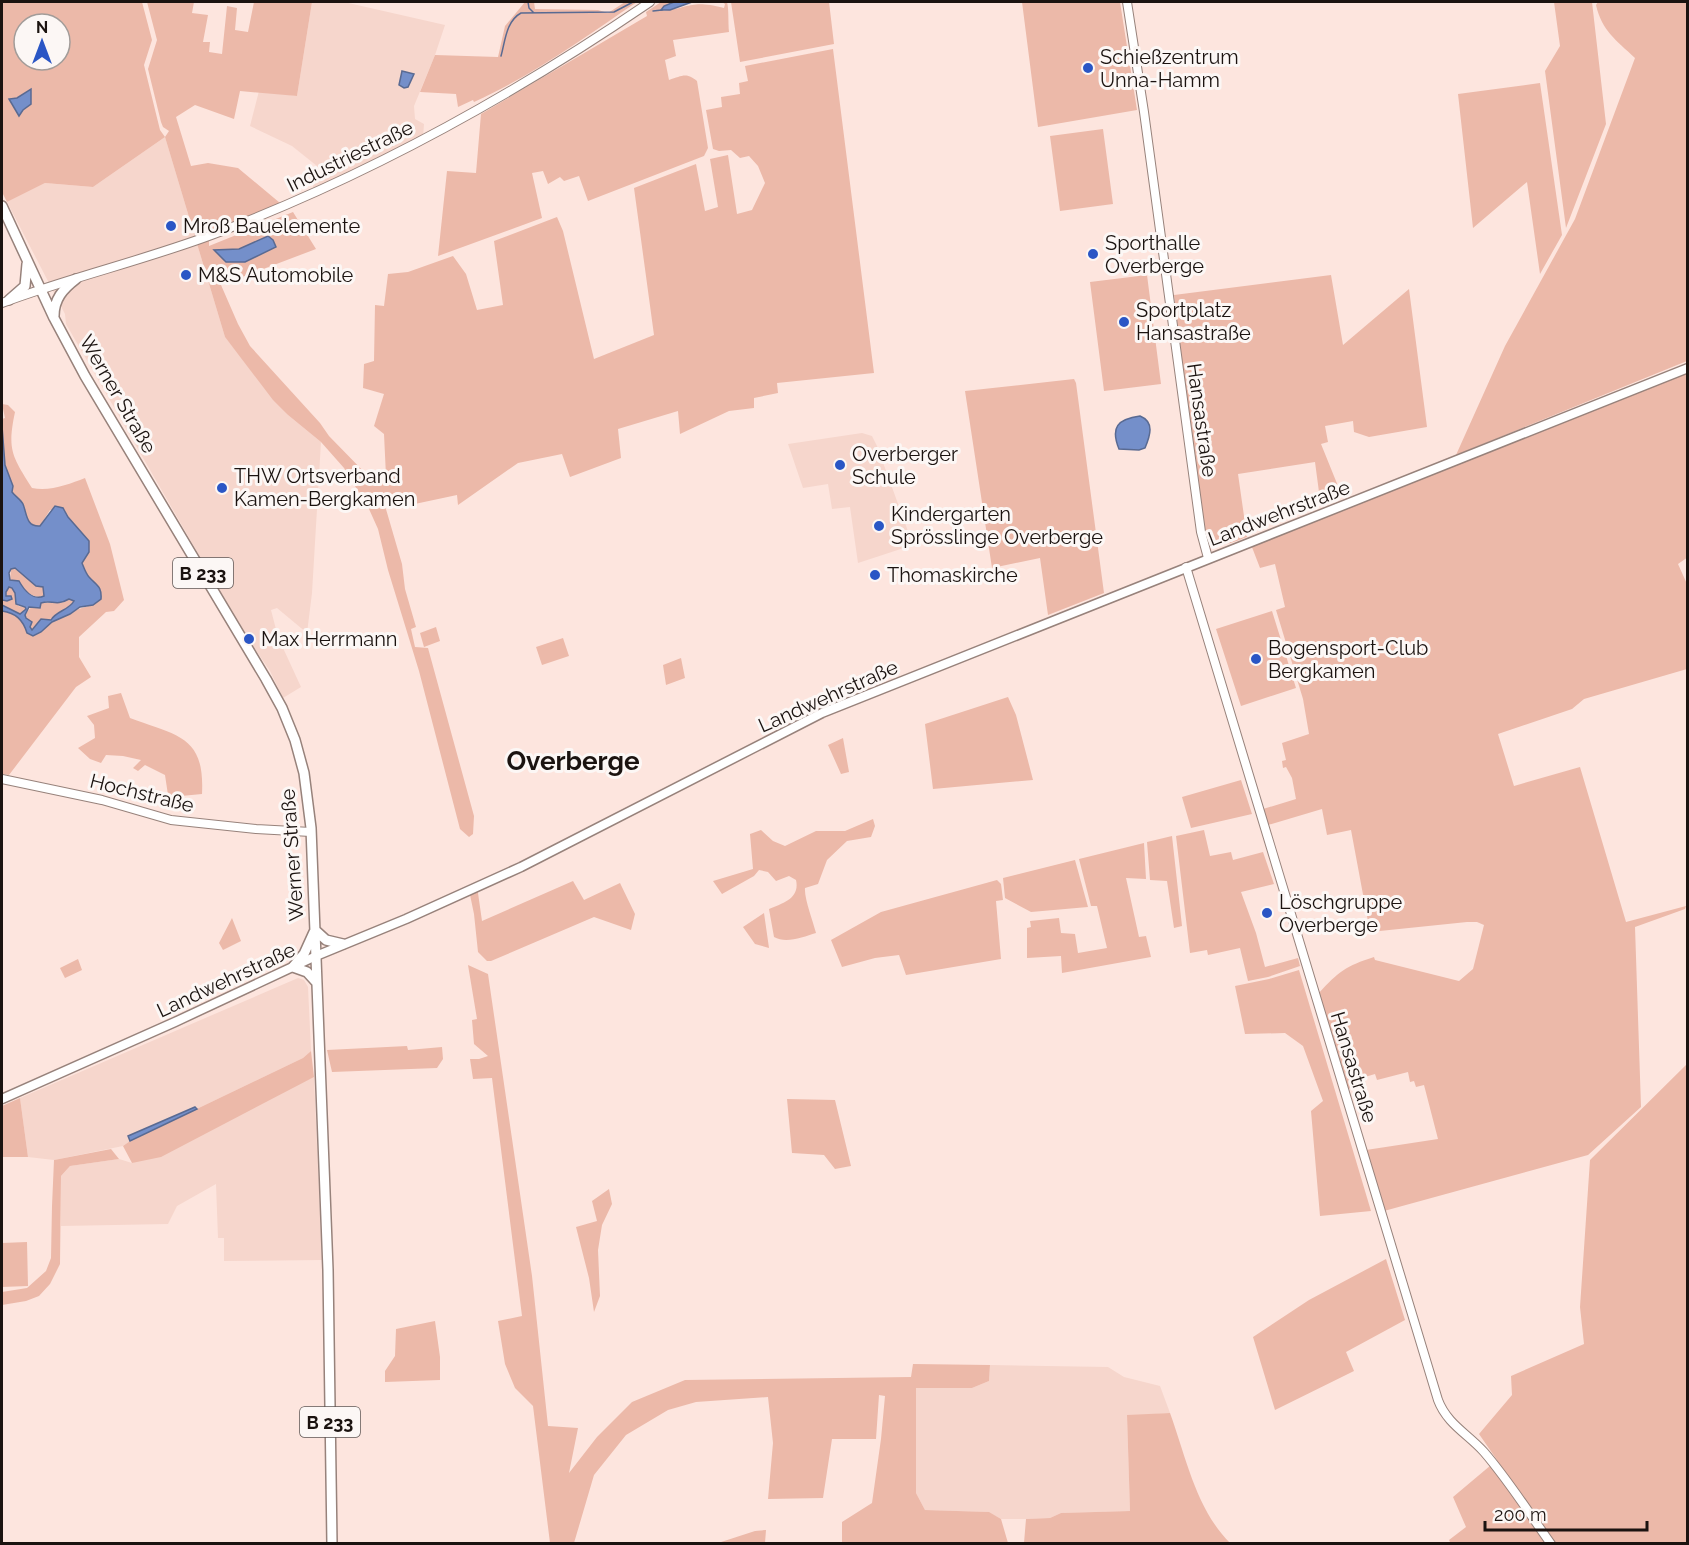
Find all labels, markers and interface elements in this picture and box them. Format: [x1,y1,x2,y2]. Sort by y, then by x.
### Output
north arrow [12,12,72,72]
text: N [36,18,48,37]
place label: Schießzentrum Unna-Hamm [1100,45,1239,92]
marker: Schießzentrum Unna-Hamm [1081,61,1095,75]
street label: Industriestraße [283,115,417,197]
place label: Mroß Bauelemente [183,214,360,238]
marker: Mroß Bauelemente [164,219,178,233]
place label: Sporthalle Overberge [1105,231,1204,278]
marker: Sporthalle Overberge [1086,247,1100,261]
place label: M&S Automobile [198,263,354,287]
marker: M&S Automobile [179,268,193,282]
place label: Sportplatz Hansastraße [1136,298,1251,345]
marker: Sportplatz Hansastraße [1117,315,1131,329]
street label: Werner Straße [74,331,162,458]
street label: Hansastraße [1182,361,1222,479]
place label: Overberger Schule [852,442,958,489]
marker: Overberger Schule [833,458,847,472]
place label: THW Ortsverband Kamen-Bergkamen [234,464,415,511]
street label: Landwehrstraße [1205,475,1354,551]
marker: THW Ortsverband Kamen-Bergkamen [215,481,229,495]
place label: Kindergarten Sprösslinge Overberge [891,502,1103,549]
marker: Kindergarten Sprösslinge Overberge [872,519,886,533]
road number: B 233 [173,558,233,588]
place label: Thomaskirche [887,563,1018,587]
marker: Thomaskirche [868,568,882,582]
place label: Max Herrmann [261,627,398,651]
marker: Max Herrmann [242,632,256,646]
place label: Bogensport-Club Bergkamen [1268,636,1428,683]
marker: Bogensport-Club Bergkamen [1249,652,1263,666]
street label: Landwehrstraße [755,654,902,737]
district label: Overberge [506,746,640,776]
street label: Hochstraße [88,769,197,818]
street label: Werner Straße [275,788,309,922]
place label: Löschgruppe Overberge [1279,890,1403,937]
marker: Löschgruppe Overberge [1260,906,1274,920]
street label: Landwehrstraße [153,937,299,1023]
street label: Hansastraße [1326,1009,1382,1126]
road number: B 233 [300,1407,360,1437]
scale bar [1485,1494,1647,1532]
text: 200 m [1494,1504,1547,1525]

